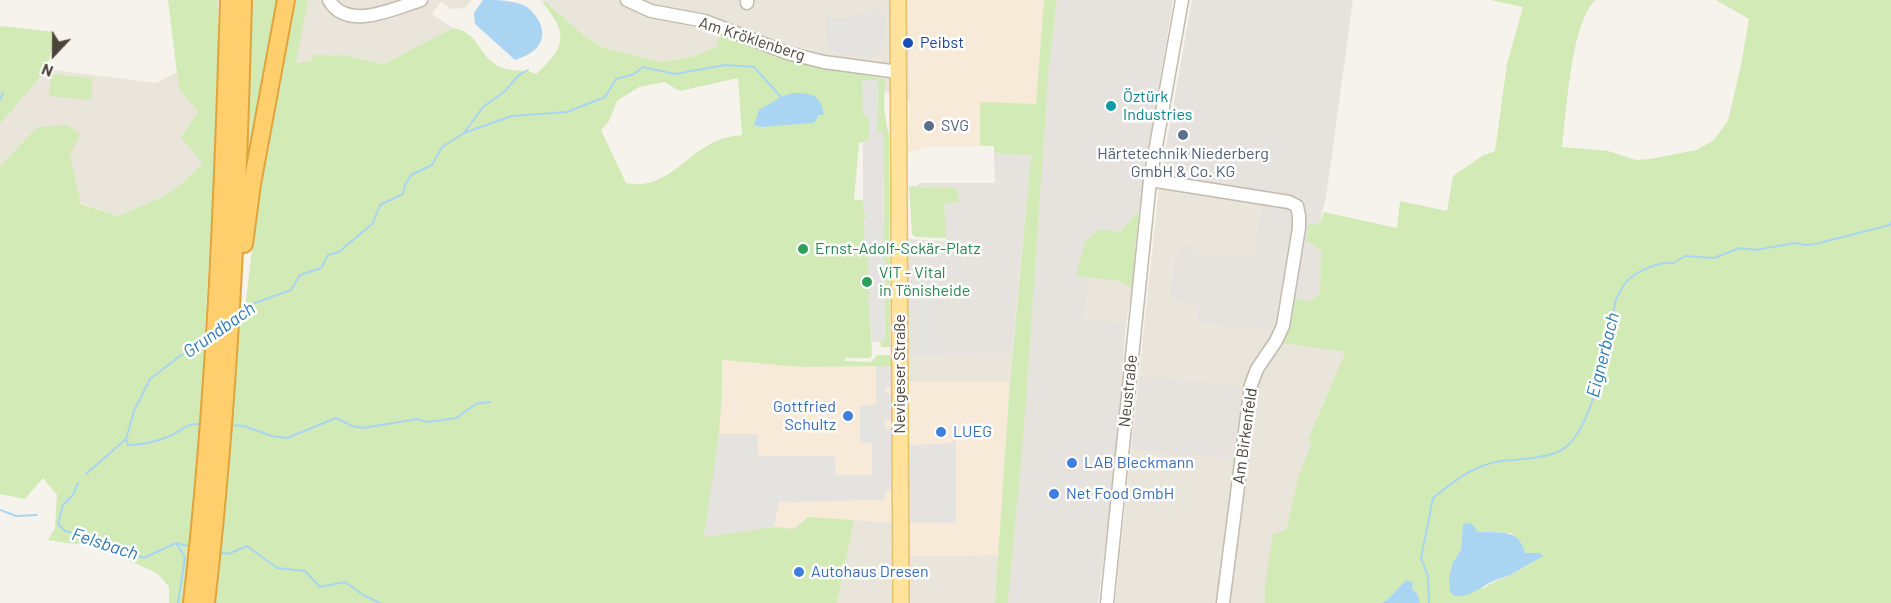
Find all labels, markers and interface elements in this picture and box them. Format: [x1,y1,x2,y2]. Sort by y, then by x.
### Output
street label: Am Kröklenberg [697,13,807,65]
north arrow [24,24,84,84]
place label: Peibst [920,33,964,53]
marker: Peibst [901,36,915,50]
text: N [39,60,56,82]
place label: Öztürk Industries [1123,87,1192,125]
marker: Öztürk Industries [1104,99,1118,113]
place label: SVG [941,116,969,136]
marker: SVG [922,119,936,133]
marker: Härtetechnik Niederberg GmbH & Co. KG [1176,128,1190,142]
place label: Härtetechnik Niederberg GmbH & Co. KG [1097,144,1269,182]
place label: Ernst-Adolf-Sckär-Platz [815,239,981,259]
marker: Ernst-Adolf-Sckär-Platz [796,242,810,256]
place label: ViT - Vital in Tönisheide [879,263,970,301]
marker: ViT - Vital in Tönisheide [860,275,874,289]
water label: Grundbach [179,297,259,363]
water label: Eignerbach [1582,310,1624,400]
street label: Nevigeser Straße [890,314,910,434]
street label: Neustraße [1115,354,1141,428]
street label: Am Birkenfeld [1229,387,1261,485]
place label: Gottfried Schultz [773,397,836,435]
marker: Gottfried Schultz [841,409,855,423]
place label: LUEG [953,422,992,442]
marker: LUEG [934,425,948,439]
place label: LAB Bleckmann [1084,453,1194,473]
marker: LAB Bleckmann [1065,456,1079,470]
place label: Net Food GmbH [1066,484,1174,504]
marker: Net Food GmbH [1047,487,1061,501]
water label: Felsbach [69,523,141,565]
place label: Autohaus Dresen [811,562,929,582]
marker: Autohaus Dresen [792,565,806,579]

